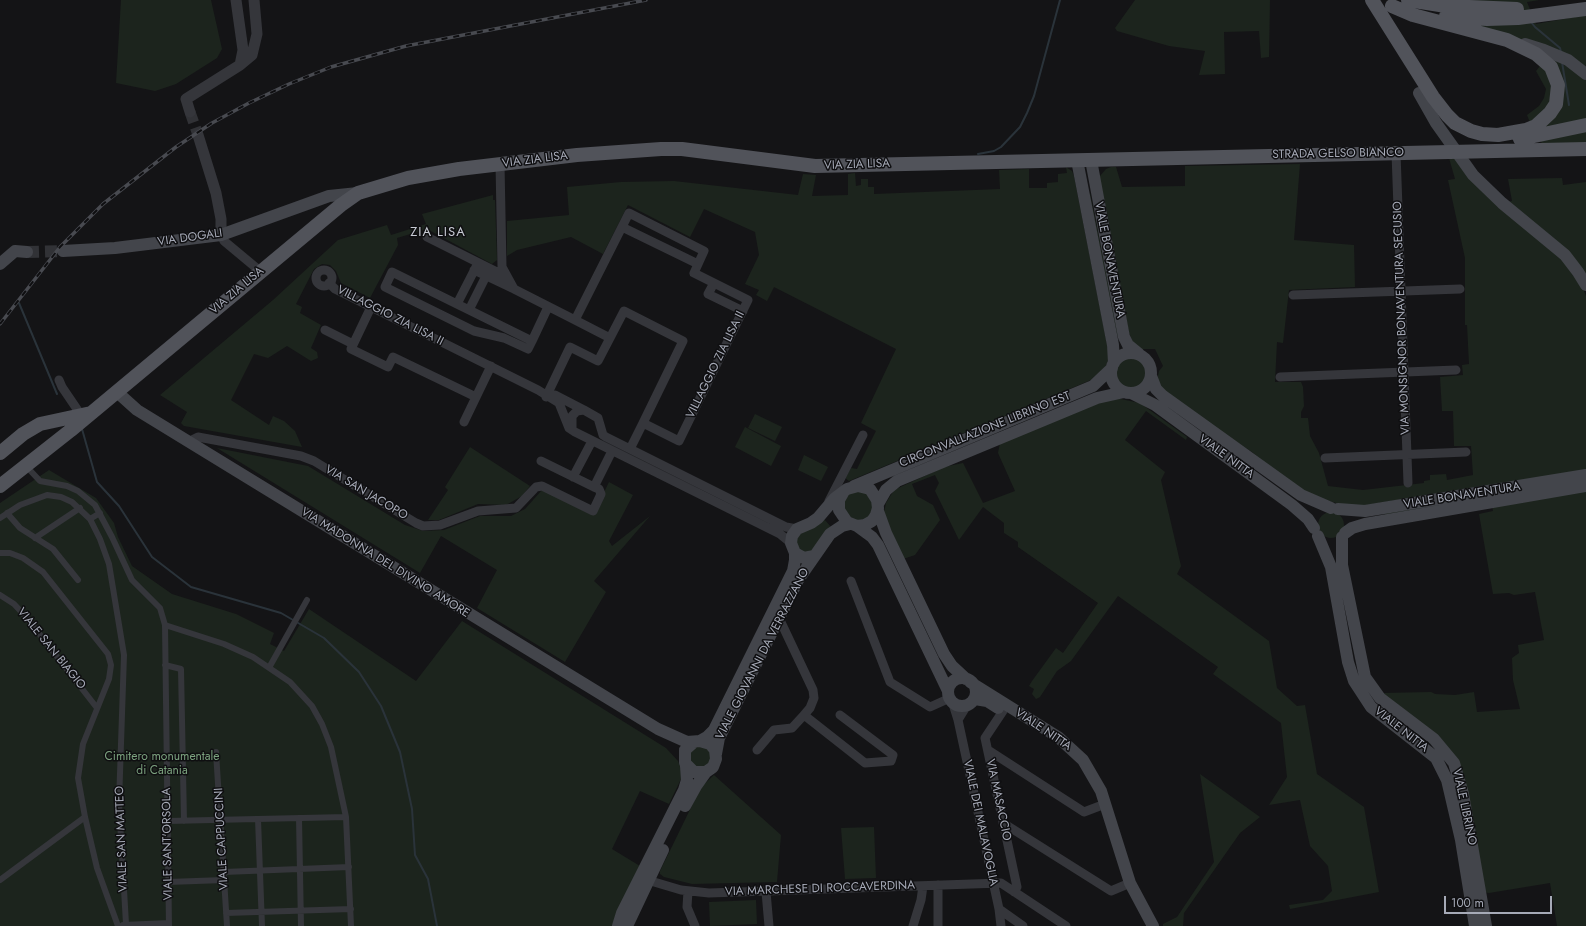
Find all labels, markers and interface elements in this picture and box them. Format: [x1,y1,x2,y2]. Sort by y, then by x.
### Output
street label: STRADA GELSO BIANCO [1272,146,1404,162]
street label: VIA ZIA LISA [501,149,569,171]
street label: VIA ZIA LISA [824,157,890,173]
street label: VIALE BONAVENTURA [1091,201,1127,319]
street label: VIA MONSIGNOR BONAVENTURA SECUSIO [1391,201,1413,435]
district label: ZIA LISA [410,225,466,241]
street label: VIA DOGALI [157,226,223,250]
street label: VIA ZIA LISA [207,264,267,318]
street label: VILLAGGIO ZIA LISA II [334,283,446,349]
street label: VILLAGGIO ZIA LISA II [684,309,748,421]
street label: CIRCONVALLAZIONE LIBRINO EST [898,389,1072,471]
street label: VIALE NITTA [1196,432,1256,482]
street label: VIA SAN JACOPO [322,463,410,523]
street label: VIALE BONAVENTURA [1403,480,1521,512]
street label: VIA MADONNA DEL DIVINO AMORE [298,505,472,621]
street label: VIALE GIOVANNI DA VERRAZZANO [713,566,813,742]
street label: VIALE SAN BIAGIO [14,605,88,693]
street label: VIALE NITTA [1371,704,1431,756]
street label: VIALE NITTA [1012,706,1074,754]
park label: Cimitero monumentale di Catania [105,750,219,778]
street label: VIA MASACCIO [982,758,1014,842]
street label: VIALE DEI MALAVOGLIA [960,759,1000,887]
street label: VIALE LIBRINO [1449,767,1479,847]
street label: VIALE SAN MATTEO [113,786,131,892]
street label: VIALE CAPPUCCINI [212,787,232,891]
street label: VIALE SANT'ORSOLA [160,788,176,900]
street label: VIA MARCHESE DI ROCCAVERDINA [725,878,915,900]
scale bar [1446,888,1554,914]
text: 100 m [1451,894,1484,912]

